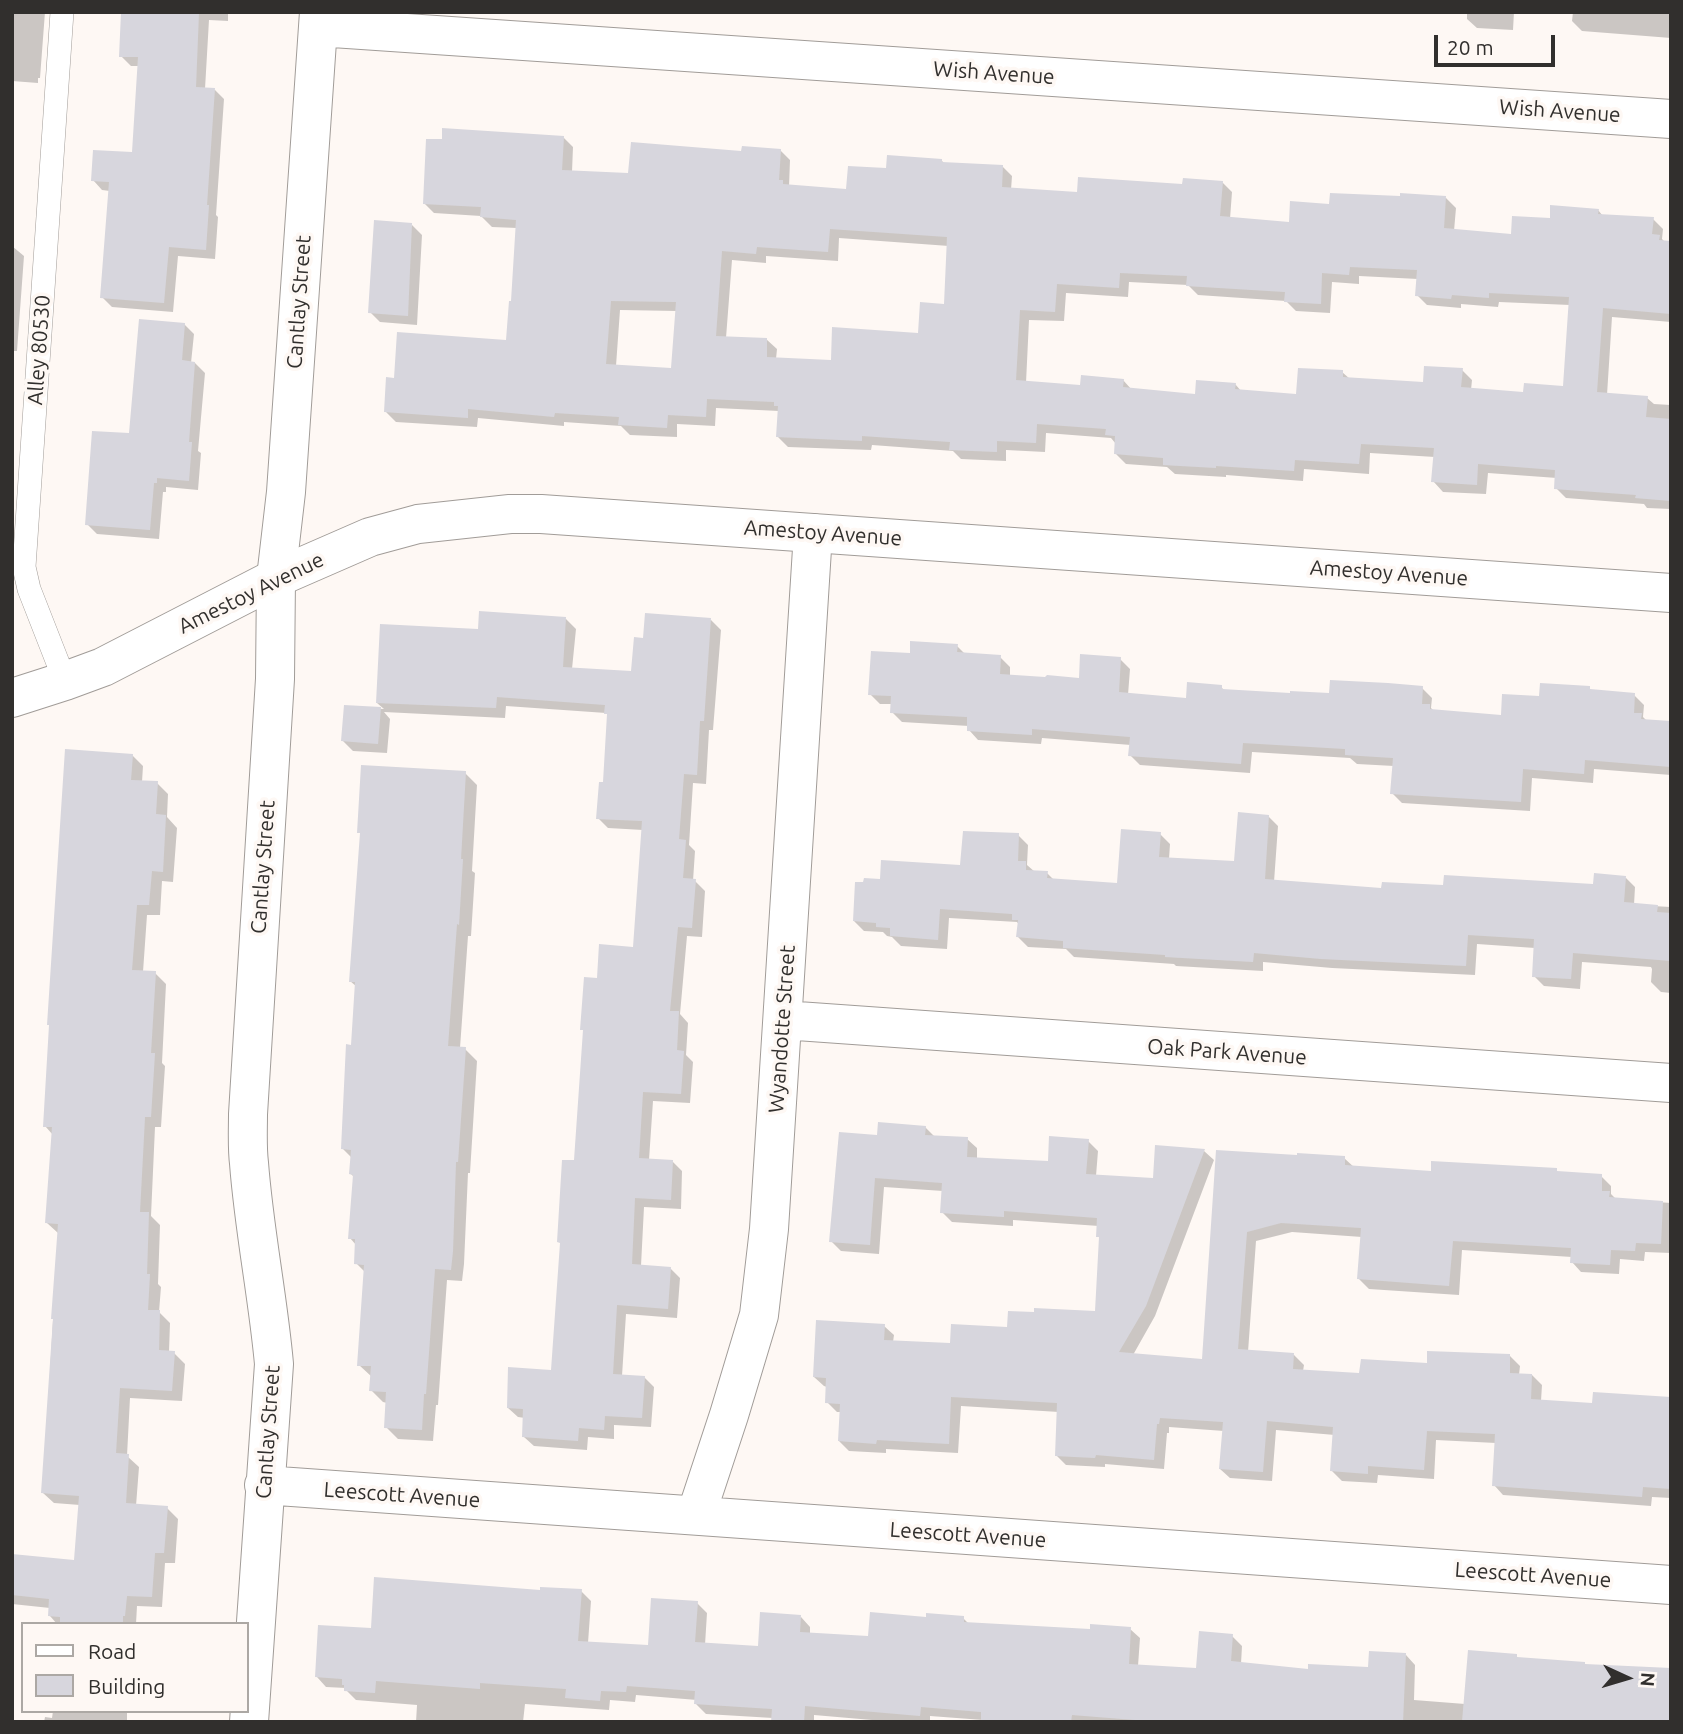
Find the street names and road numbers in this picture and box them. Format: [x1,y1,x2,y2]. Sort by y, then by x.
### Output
street label: Wish Avenue [932,56,1056,90]
street label: Wish Avenue [1498,94,1622,128]
street label: Cantlay Street [282,234,316,370]
street label: Alley 80530 [23,294,55,406]
street label: Amestoy Avenue [743,515,903,551]
street label: Amestoy Avenue [174,547,328,639]
street label: Amestoy Avenue [1309,555,1469,591]
street label: Cantlay Street [246,799,280,935]
street label: Wyandotte Street [764,944,800,1114]
street label: Oak Park Avenue [1146,1034,1308,1070]
street label: Cantlay Street [251,1364,285,1500]
street label: Leescott Avenue [323,1477,481,1513]
street label: Leescott Avenue [889,1517,1047,1553]
street label: Leescott Avenue [1454,1557,1612,1593]

